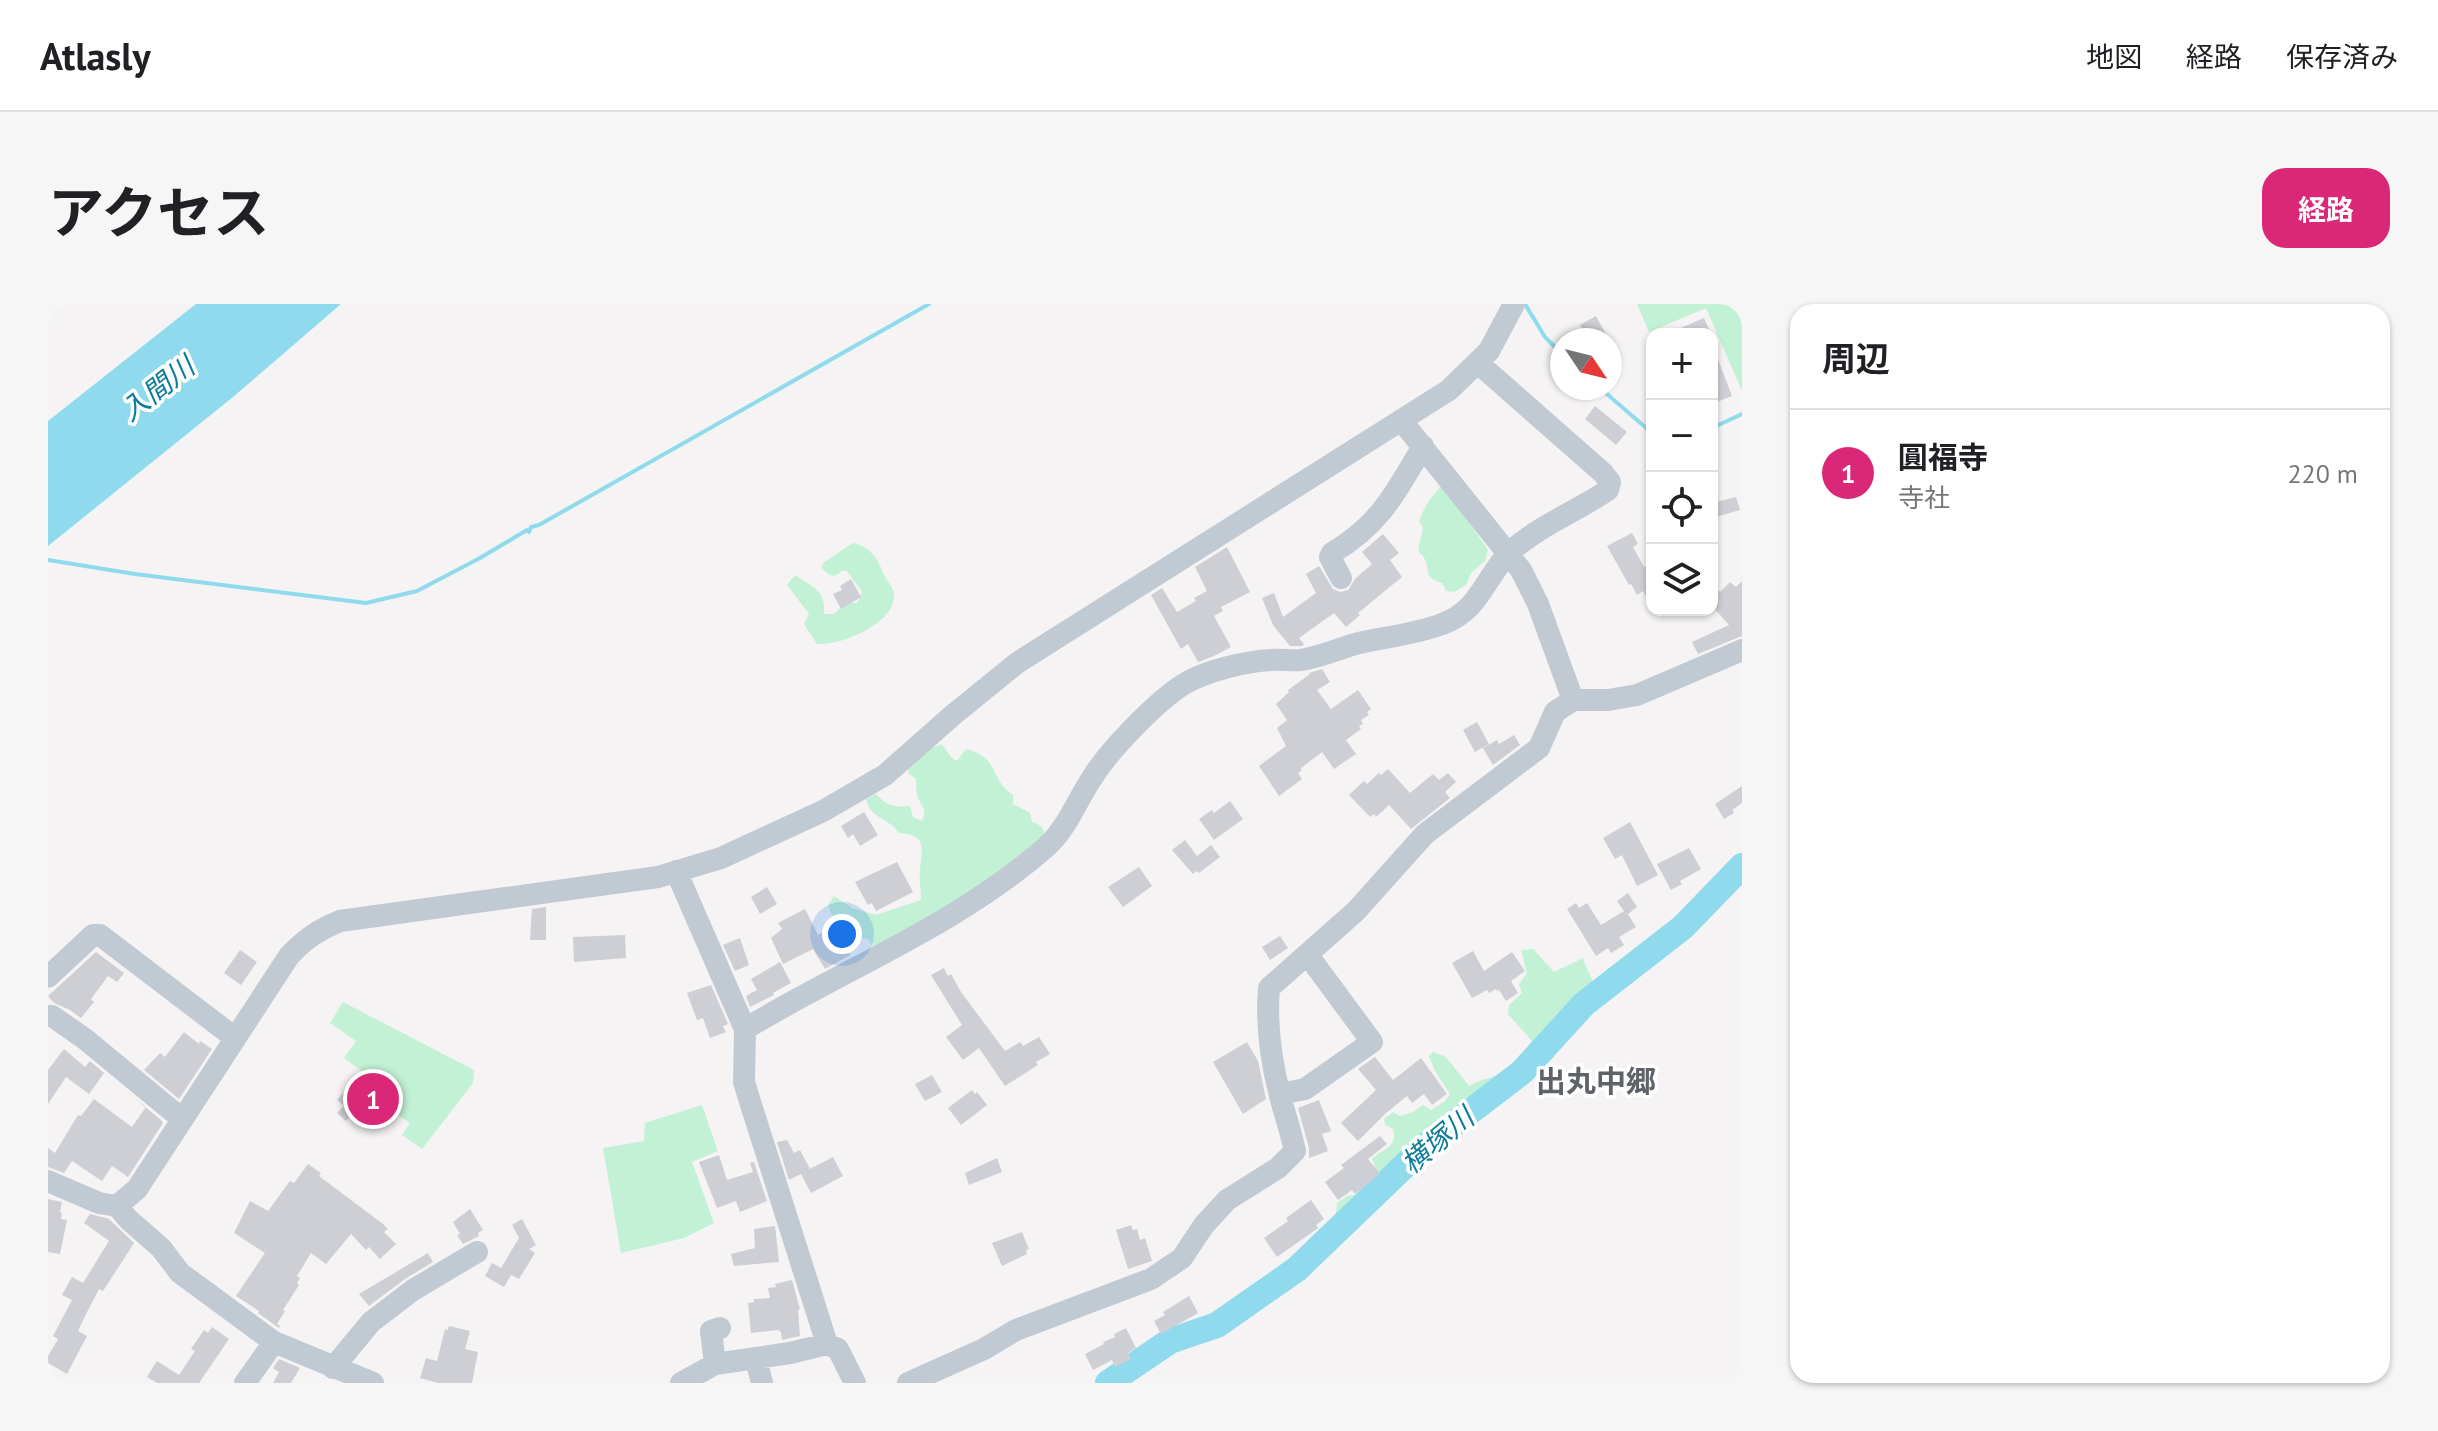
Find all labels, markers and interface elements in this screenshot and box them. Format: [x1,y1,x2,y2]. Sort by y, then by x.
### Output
text: Atlasly [40,31,151,80]
text: 地図 [2086,38,2142,75]
text: 経路 [2186,38,2242,75]
text: 保存済み [2286,38,2398,75]
button: 経路 [2262,168,2390,248]
text: アクセス [48,176,269,248]
north arrow [1550,328,1622,400]
map controls [1646,328,1718,616]
button: + [1646,328,1718,400]
text: 周辺 [1822,336,1890,380]
water label: 入間川 [113,346,204,428]
button: − [1646,400,1718,472]
text: 圓福寺 [1898,437,1988,476]
text: 1 [1841,457,1855,490]
text: 220 m [2287,457,2358,490]
button: locate [1646,472,1718,544]
text: 寺社 [1898,481,1950,514]
button: layers [1646,544,1718,616]
your location [822,914,862,954]
district label: 出丸中郷 [1536,1061,1656,1100]
pin: 1 [347,1069,399,1129]
water label: 横塚川 [1393,1097,1483,1181]

